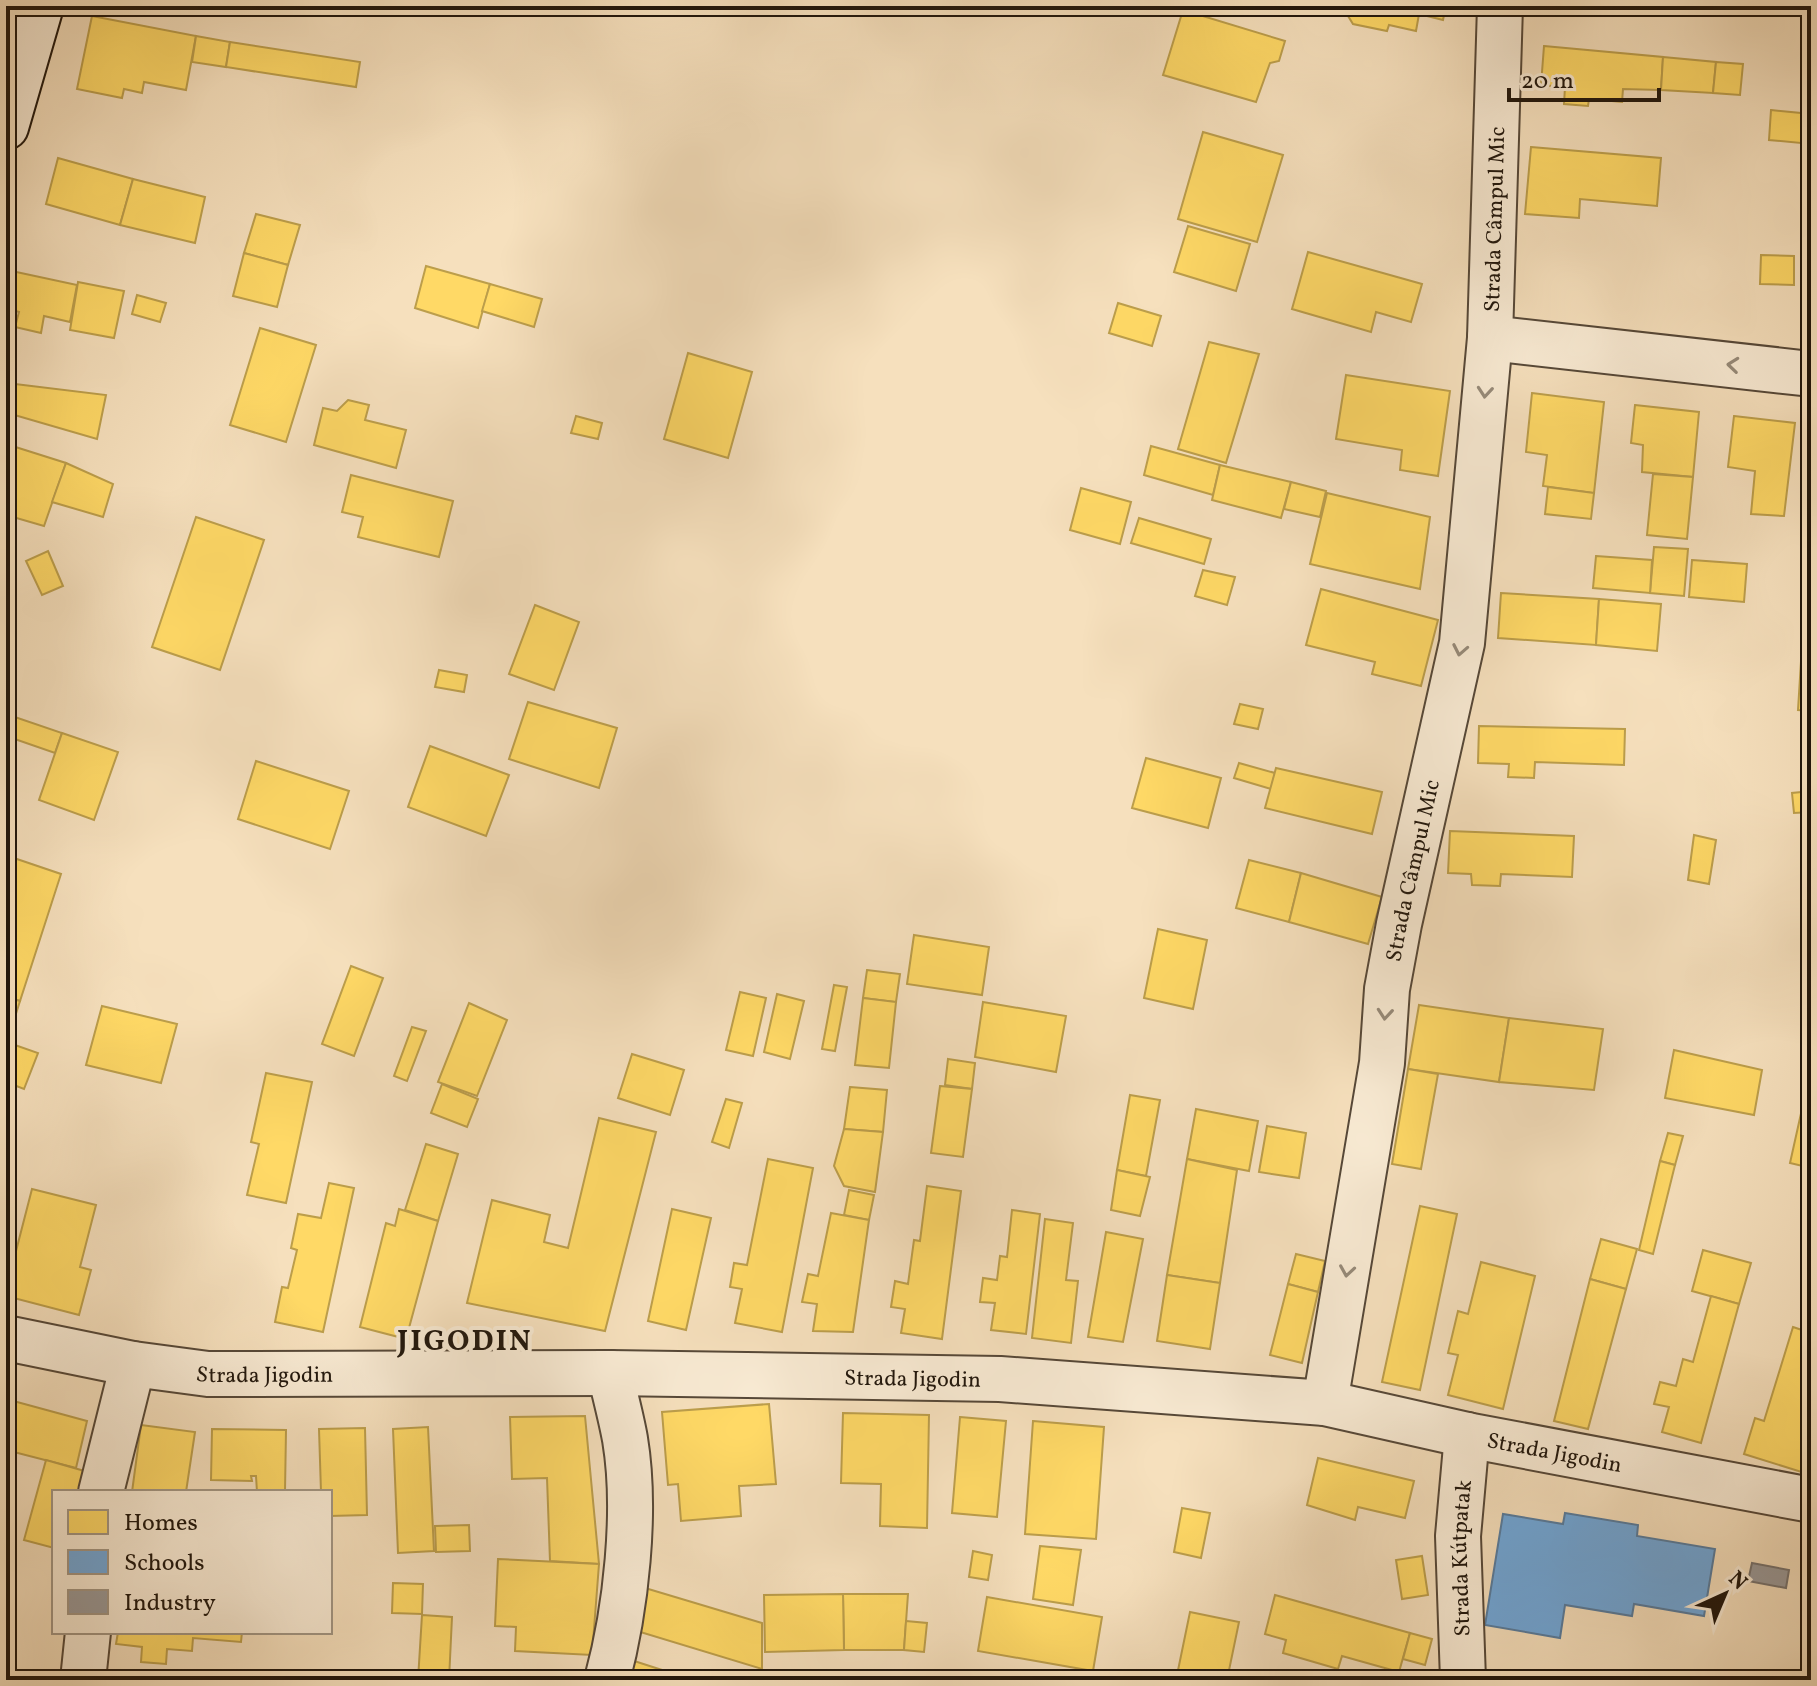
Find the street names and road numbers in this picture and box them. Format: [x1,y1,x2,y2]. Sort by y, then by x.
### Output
street label: Strada Câmpul Mic [1478,126,1514,313]
street label: Strada Câmpul Mic [1379,777,1449,964]
street label: Strada Jigodin [194,1360,333,1392]
street label: Strada Jigodin [844,1364,981,1397]
street label: Strada Jigodin [1484,1426,1624,1482]
street label: Strada Kútpatak [1445,1479,1481,1637]

